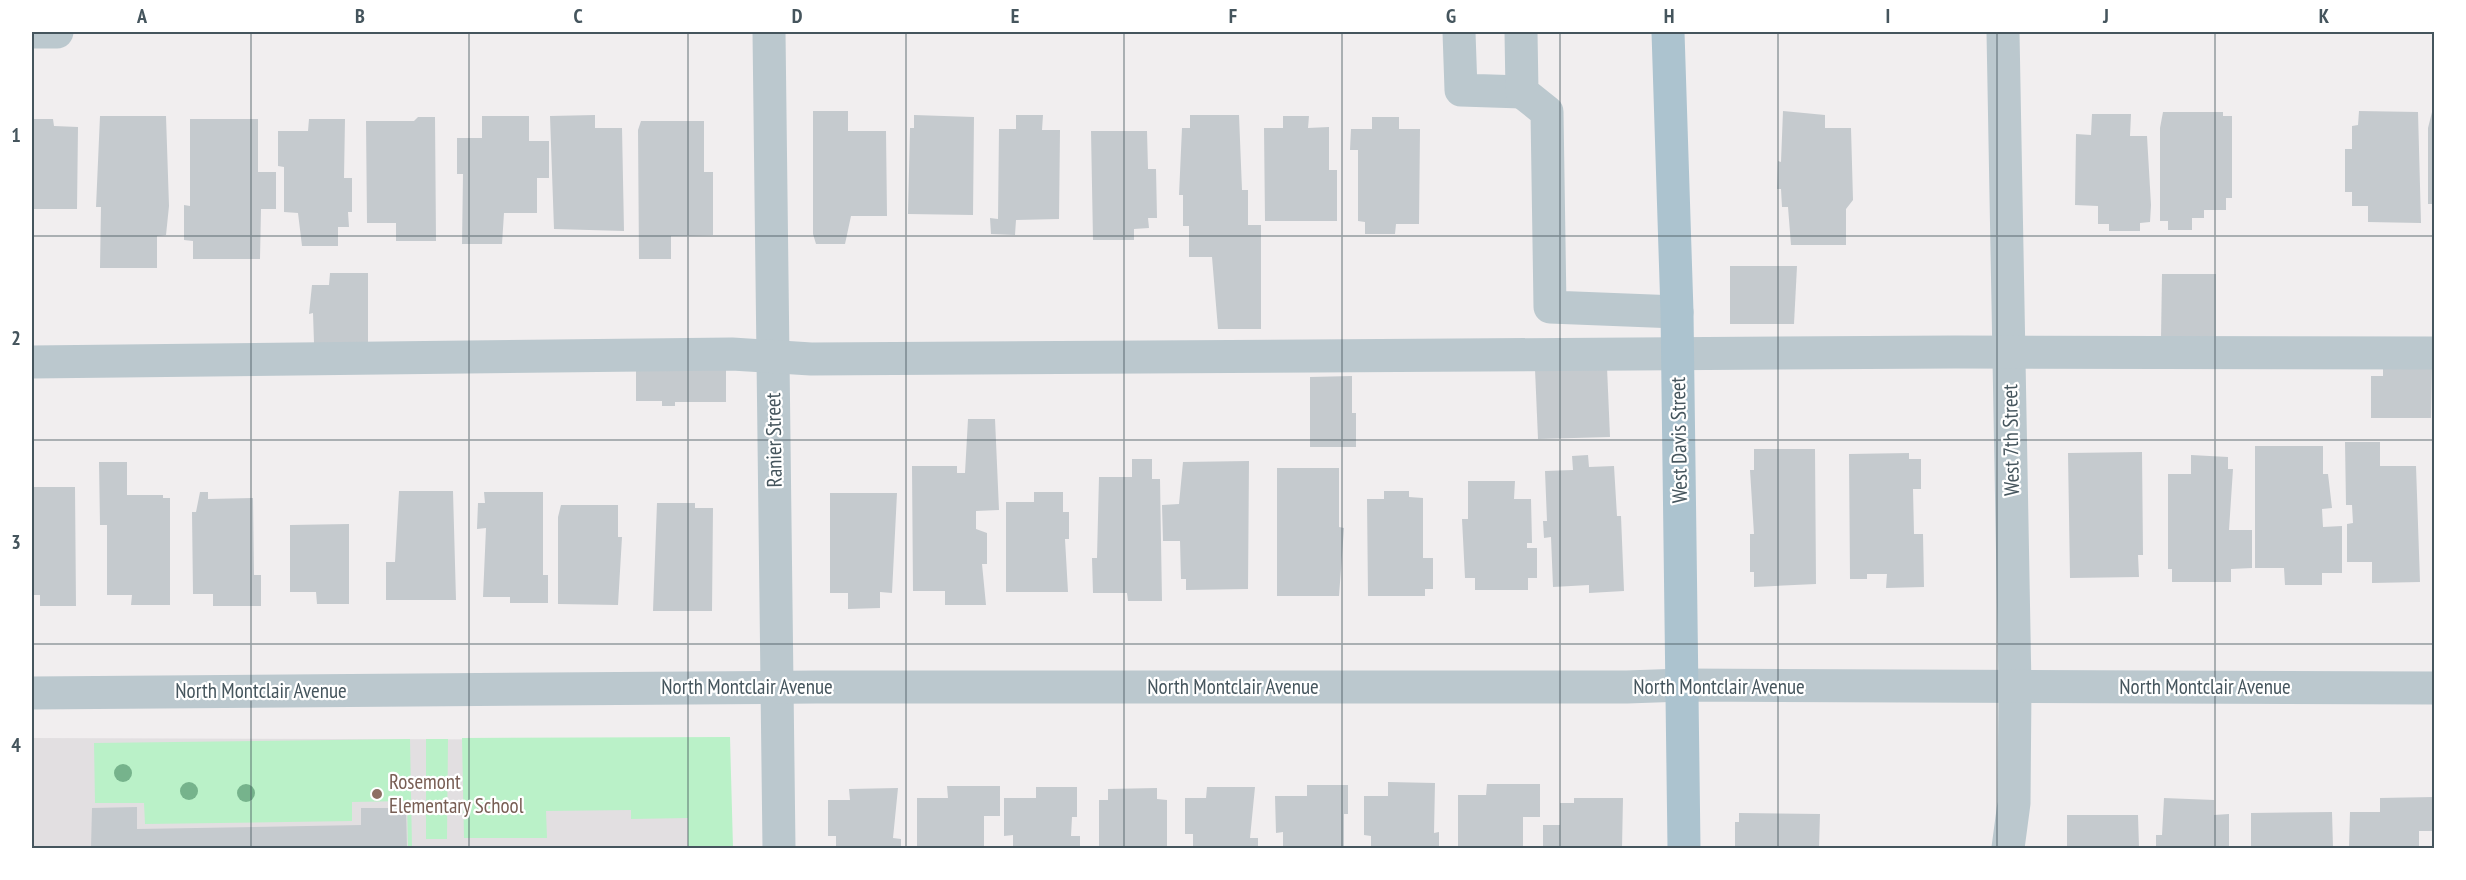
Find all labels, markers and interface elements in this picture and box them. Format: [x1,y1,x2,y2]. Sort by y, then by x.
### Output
text: A [136,3,148,29]
text: B [355,3,365,29]
text: C [573,3,583,29]
text: D [792,3,803,29]
text: E [1011,3,1019,29]
text: F [1229,3,1237,29]
text: G [1446,3,1456,29]
text: H [1664,3,1674,29]
text: I [1886,3,1890,29]
text: J [2102,3,2109,29]
text: K [2319,3,2330,29]
text: 1 [11,122,21,148]
text: 2 [11,325,21,351]
street label: West Davis Street [1664,376,1693,503]
street label: West 7th Street [1996,384,2025,496]
street label: Ranier Street [759,392,788,488]
text: 3 [11,529,21,555]
street label: North Montclair Avenue [661,673,833,700]
street label: North Montclair Avenue [1147,673,1319,700]
street label: North Montclair Avenue [1633,673,1805,700]
street label: North Montclair Avenue [2119,673,2291,700]
street label: North Montclair Avenue [175,677,347,704]
text: 4 [11,732,21,758]
place label: Rosemont Elementary School [389,768,524,819]
marker: Rosemont Elementary School [370,787,384,801]

